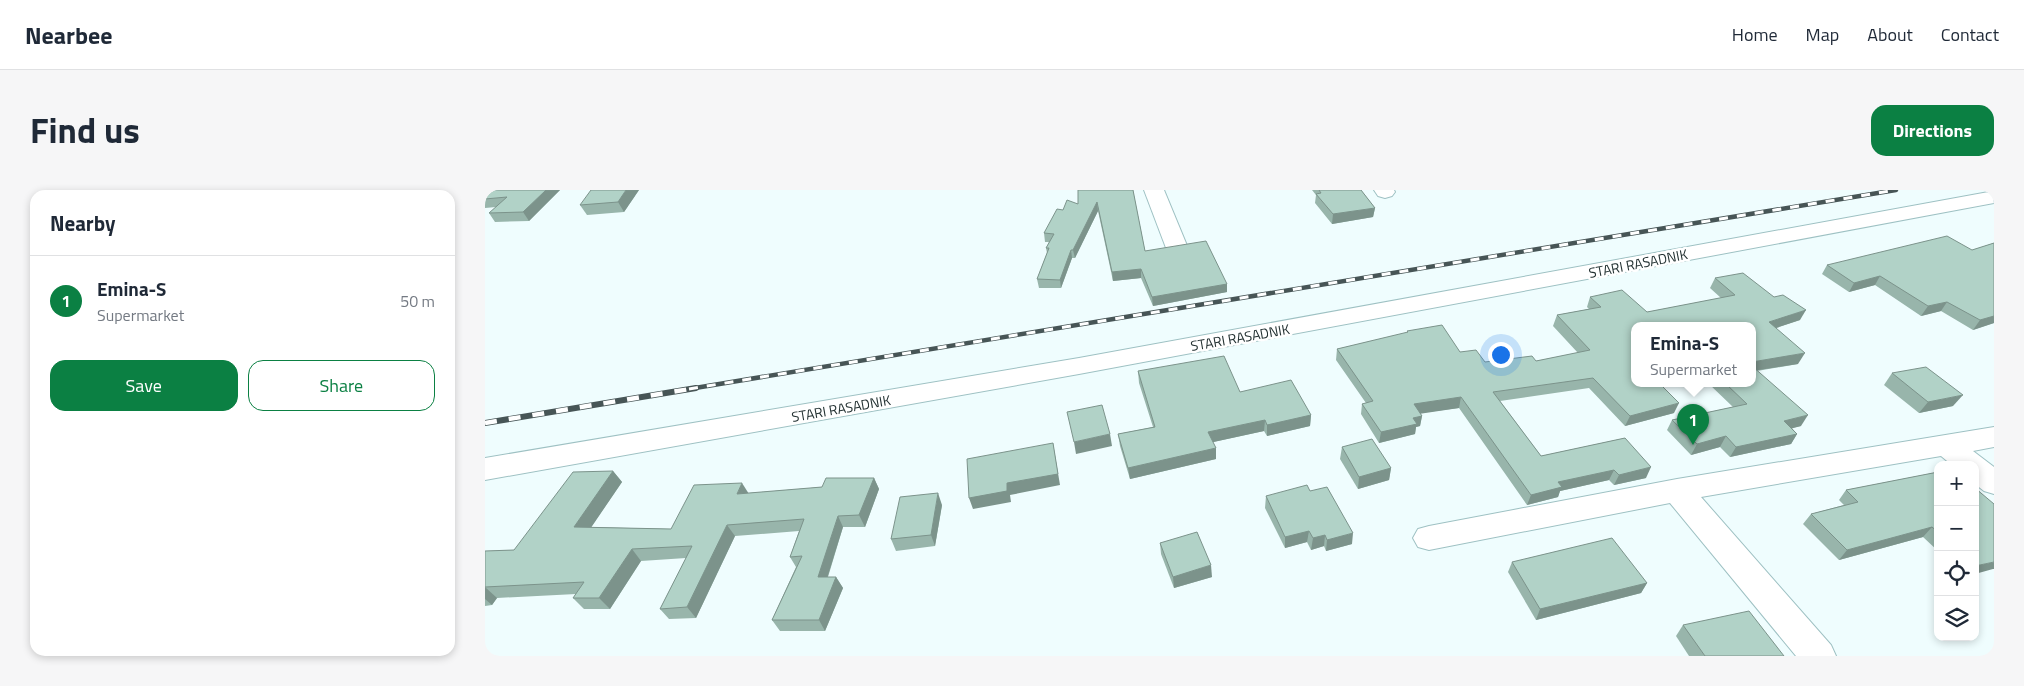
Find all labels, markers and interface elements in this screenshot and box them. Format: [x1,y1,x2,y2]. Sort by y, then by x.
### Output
text: Nearbee [25,17,112,53]
text: Home [1732,21,1778,48]
text: Map [1806,21,1839,48]
text: About [1867,21,1913,48]
text: Contact [1941,21,1999,48]
text: Find us [30,103,140,157]
button: Directions [1871,105,1994,156]
text: Nearby [50,207,115,239]
street label: STARI RASADNIK [1587,243,1689,283]
text: Emina-S [97,274,166,303]
text: 1 [62,289,70,313]
text: 50 m [400,289,435,313]
text: Supermarket [97,303,184,327]
street label: STARI RASADNIK [1189,318,1291,356]
popup [1631,322,1756,387]
text: Emina-S [1650,328,1719,357]
your location [1488,342,1514,368]
text: Supermarket [1650,357,1737,381]
button: Save [50,360,238,411]
button: Share [248,360,435,411]
street label: STARI RASADNIK [790,389,892,427]
pin: 1 [1677,404,1709,445]
map controls [1934,461,1979,641]
button: + [1934,461,1979,506]
button: − [1934,506,1979,551]
button: locate [1934,551,1979,596]
button: layers [1934,596,1979,641]

